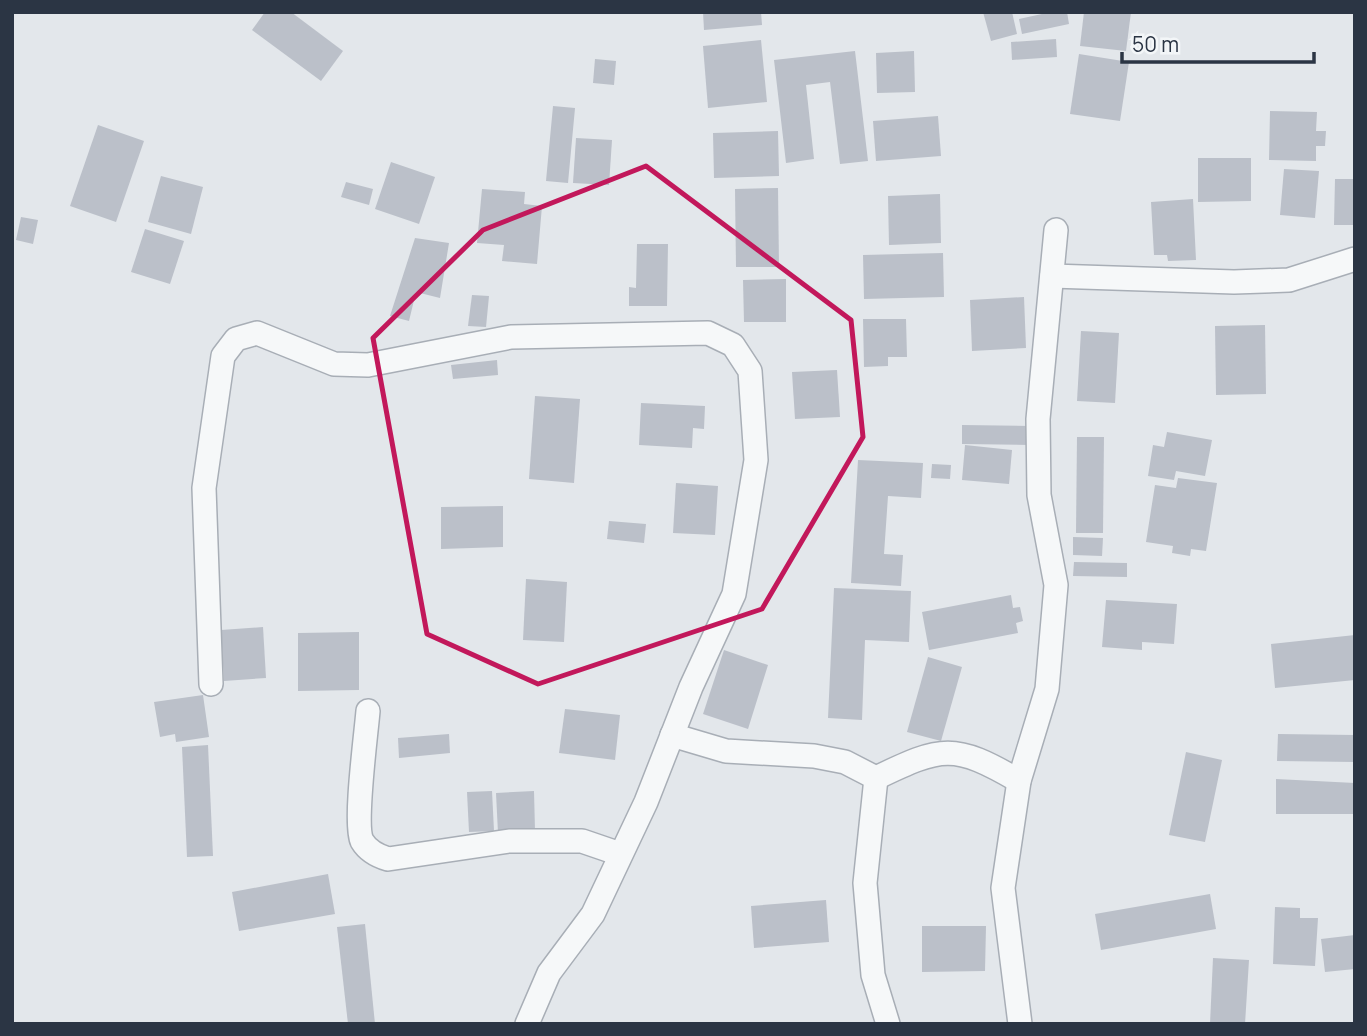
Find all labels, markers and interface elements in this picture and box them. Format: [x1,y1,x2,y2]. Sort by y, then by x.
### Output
scale bar [1122,21,1314,65]
text: 50 m [1132,30,1179,58]

